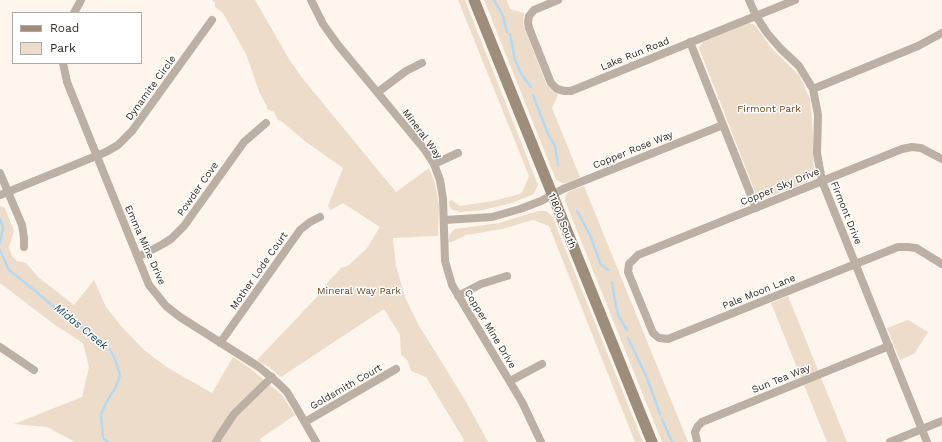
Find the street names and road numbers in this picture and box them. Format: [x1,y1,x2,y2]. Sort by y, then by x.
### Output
street label: Lake Run Road [599,35,671,73]
street label: Dynamite Circle [123,53,179,123]
street label: Mineral Way [399,107,445,161]
street label: Copper Rose Way [591,128,675,172]
street label: Powder Cove [175,160,221,218]
street label: Copper Sky Drive [739,166,821,208]
street label: Firmont Drive [828,180,864,246]
street label: 11800 South [545,192,579,250]
street label: Emma Mine Drive [122,203,168,287]
street label: Mother Lode Court [228,230,290,312]
street label: Pale Moon Lane [721,272,797,312]
street label: Copper Mine Drive [462,287,518,371]
street label: Goldsmith Court [308,362,384,412]
street label: Sun Tea Way [750,362,812,396]

